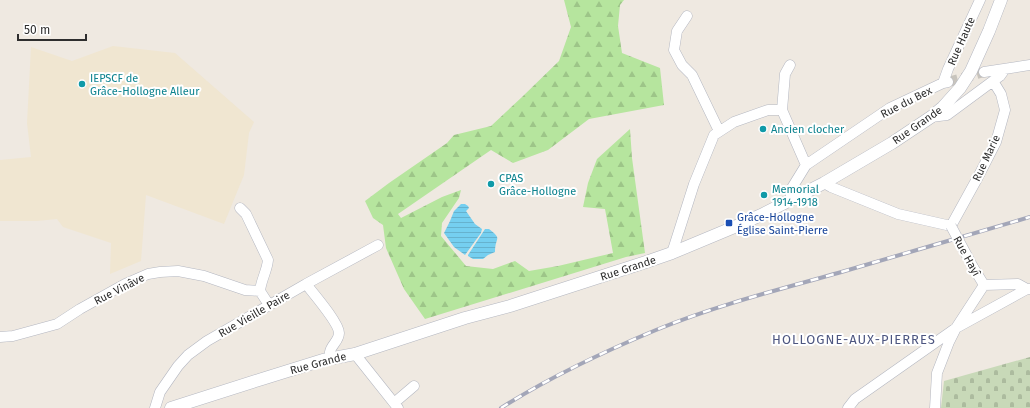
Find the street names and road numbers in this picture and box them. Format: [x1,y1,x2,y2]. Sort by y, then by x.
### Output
street label: Rue Haute [945,15,978,67]
street label: Rue du Bex [878,84,935,121]
street label: Rue Grande [890,104,945,147]
street label: Rue Marie [970,133,1003,184]
street label: Rue Hayî [950,234,983,279]
street label: Rue Grande [599,253,658,284]
street label: Rue Vinâve [92,271,147,308]
street label: Rue Vieille Paire [216,289,292,340]
street label: Rue Grande [289,350,348,377]

